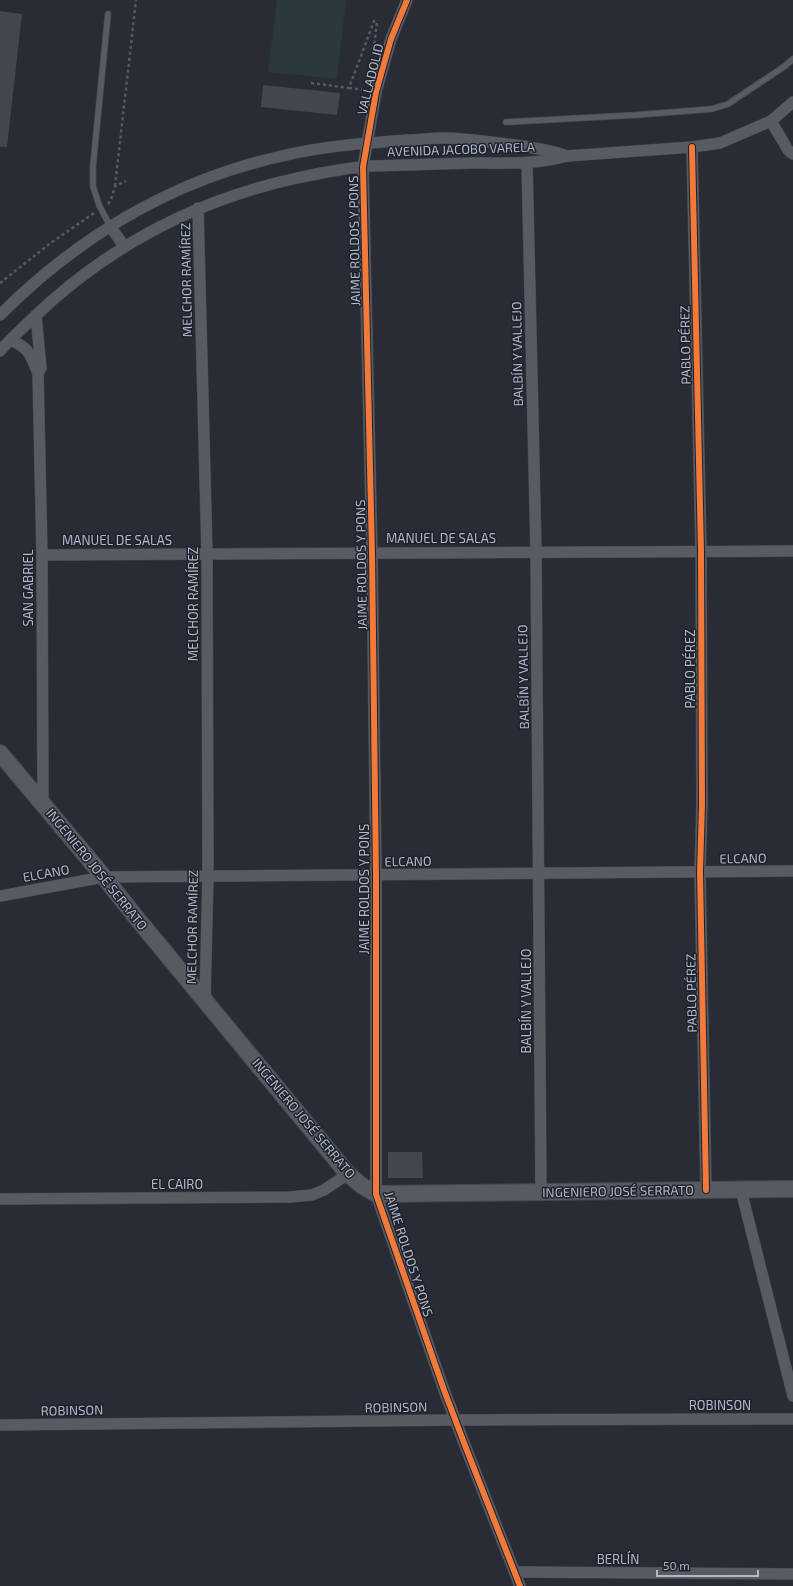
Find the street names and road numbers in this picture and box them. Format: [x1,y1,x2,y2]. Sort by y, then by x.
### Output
street label: VALLADOLID [353,42,387,116]
street label: AVENIDA JACOBO VARELA [387,138,535,160]
street label: JAIME ROLDOS Y PONS [345,175,363,307]
street label: MELCHOR RAMÍREZ [176,223,195,337]
street label: BALBÍN Y VALLEJO [507,301,526,407]
street label: PABLO PÉREZ [675,305,694,385]
street label: JAIME ROLDOS Y PONS [352,499,370,631]
street label: MANUEL DE SALAS [386,530,496,546]
street label: MANUEL DE SALAS [62,532,172,548]
street label: MELCHOR RAMÍREZ [184,547,201,661]
street label: SAN GABRIEL [20,549,36,627]
street label: BALBÍN Y VALLEJO [513,624,532,730]
street label: PABLO PÉREZ [681,629,698,709]
street label: INGENIERO JOSÉ SERRATO [43,804,152,933]
street label: JAIME ROLDOS Y PONS [356,824,372,954]
street label: ELCANO [719,850,767,866]
street label: ELCANO [384,853,432,869]
street label: ELCANO [21,861,71,885]
street label: MELCHOR RAMÍREZ [182,870,201,984]
street label: BALBÍN Y VALLEJO [517,949,534,1053]
street label: PABLO PÉREZ [681,953,700,1033]
street label: INGENIERO JOSÉ SERRATO [249,1054,360,1181]
street label: EL CAIRO [151,1176,203,1192]
street label: INGENIERO JOSÉ SERRATO [542,1181,694,1200]
street label: JAIME ROLDOS Y PONS [381,1189,437,1319]
street label: ROBINSON [689,1397,751,1413]
street label: ROBINSON [365,1398,427,1416]
street label: ROBINSON [41,1401,103,1419]
street label: BERLÍN [597,1550,639,1567]

